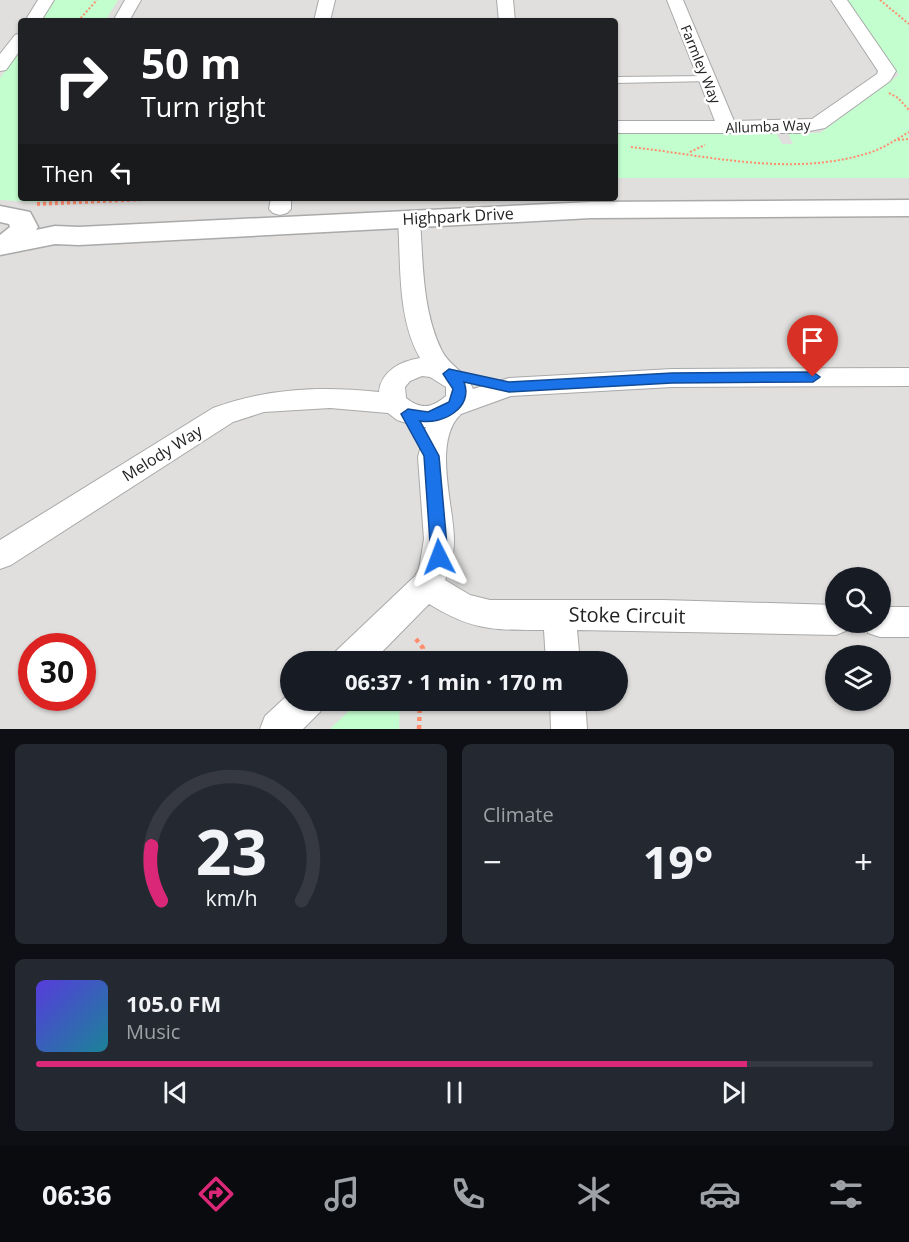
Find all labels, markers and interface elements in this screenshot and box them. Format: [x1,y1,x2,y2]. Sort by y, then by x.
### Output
street label: Farmley Way [677,22,726,107]
text: 50 m [141,34,241,91]
icon: right [42,42,120,120]
text: Turn right [141,88,266,125]
street label: Allumba Way [725,115,812,137]
icon: left [105,156,138,189]
text: Then [42,158,93,188]
street label: Highpark Drive [402,202,514,230]
pin [787,315,838,377]
icon: arrive [796,324,829,357]
street label: Melody Way [118,419,207,486]
position arrow [407,525,471,589]
map controls [825,567,891,711]
button: search [825,567,891,633]
street label: Stoke Circuit [568,600,686,630]
speed limit sign: 30 [18,633,96,711]
button: layers [825,645,891,711]
text: 06:37 · 1 min · 170 m [345,666,563,696]
text: Climate [483,801,554,828]
text: 23 [195,808,267,893]
text: 19° [643,831,713,892]
text: − [483,839,502,884]
text: + [854,839,873,884]
text: km/h [205,883,257,912]
text: 105.0 FM [126,988,221,1018]
text: Music [126,1018,180,1045]
icon: previous [159,1076,192,1109]
icon: pause [438,1076,471,1109]
icon: next [717,1076,750,1109]
icon: directions [195,1173,237,1215]
icon: music [321,1173,363,1215]
icon: phone [447,1173,489,1215]
icon: climate [573,1173,615,1215]
icon: car [699,1173,741,1215]
icon: filters [825,1173,867,1215]
text: 06:36 [42,1176,111,1213]

